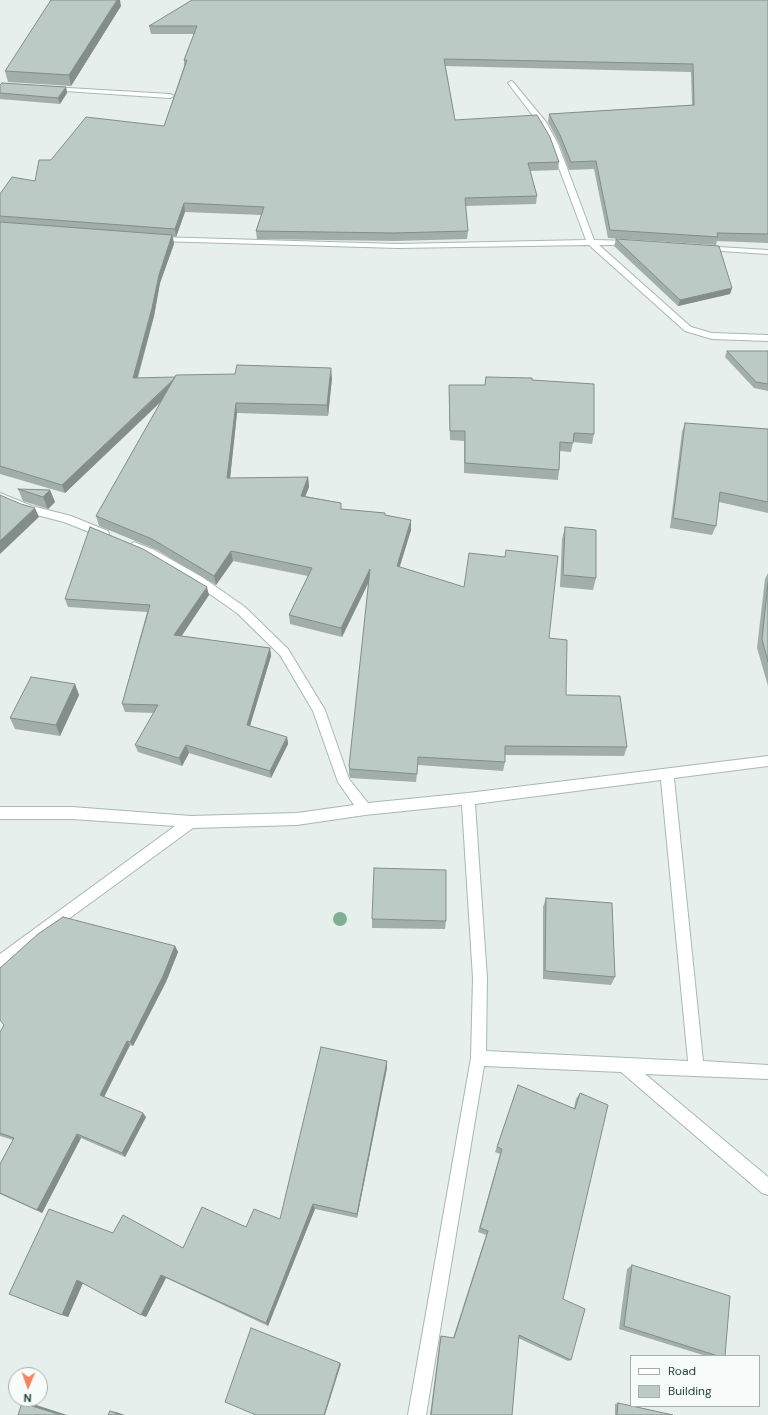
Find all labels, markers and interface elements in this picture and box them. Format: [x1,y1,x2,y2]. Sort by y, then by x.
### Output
legend [630,1355,760,1407]
text: Road [668,1363,696,1379]
north arrow [8,1367,48,1407]
text: Building [668,1383,712,1399]
text: N [23,1391,32,1405]

